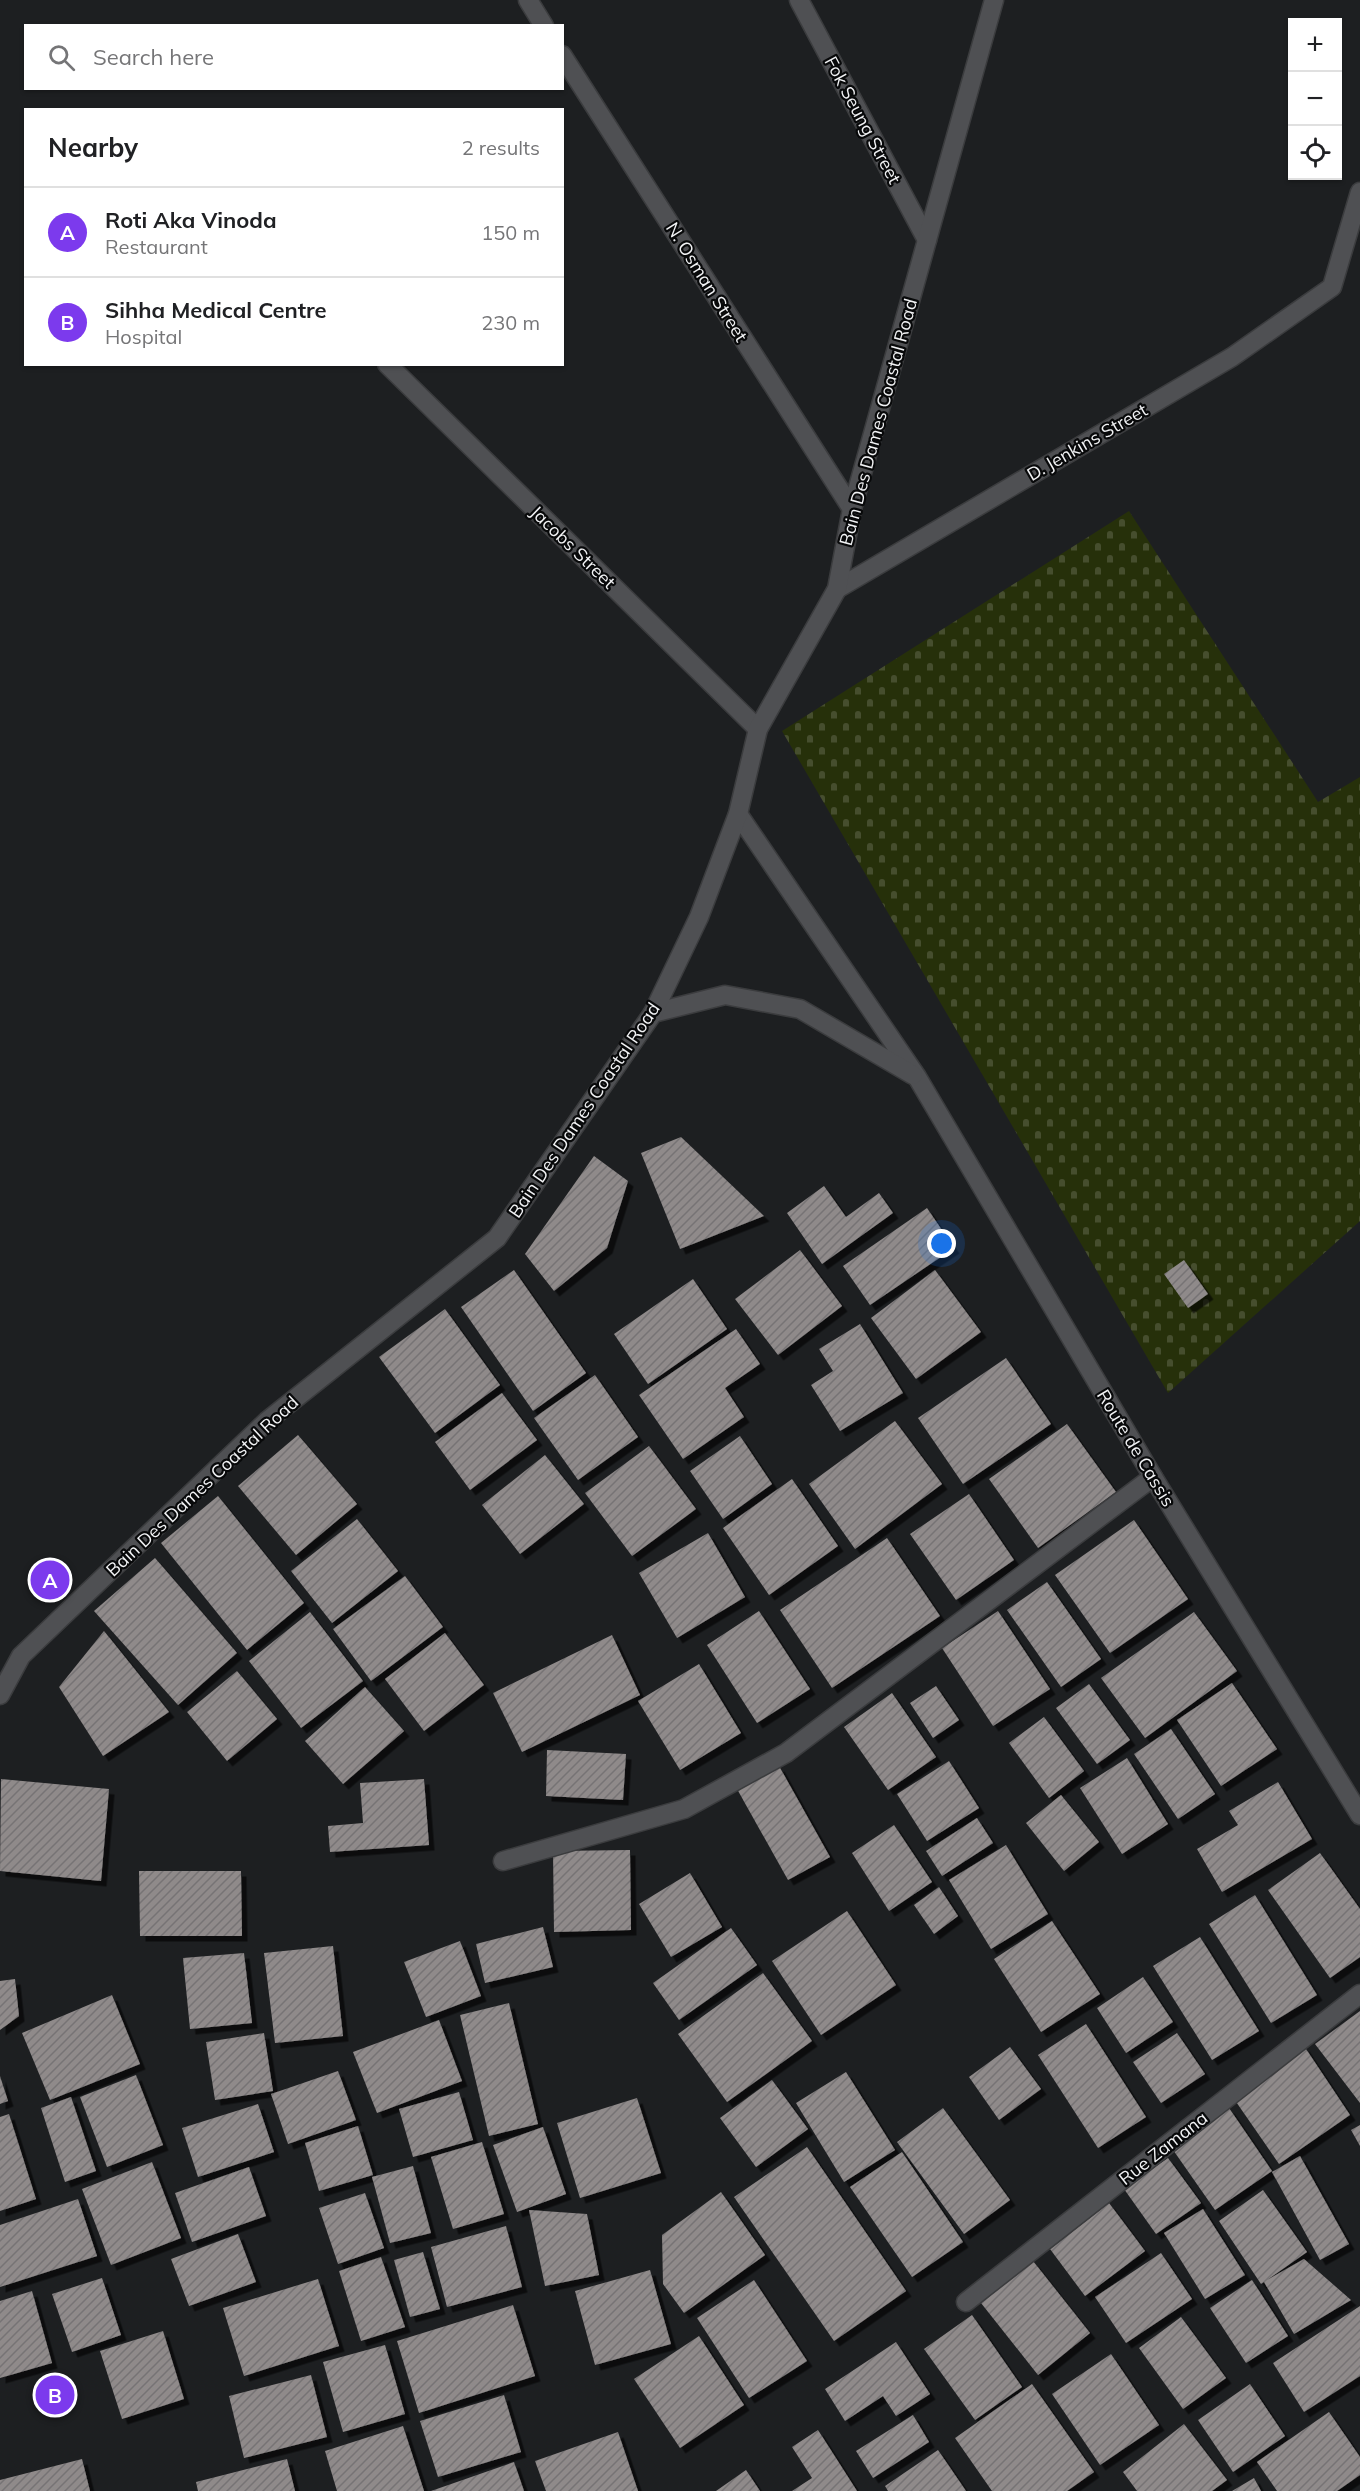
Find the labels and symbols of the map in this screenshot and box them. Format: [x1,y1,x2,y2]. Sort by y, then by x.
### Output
street label: Fok Seung Street [820,52,906,188]
street label: N. Osman Street [661,218,753,346]
street label: Bain Des Dames Coastal Road [834,296,922,548]
street label: D. Jenkins Street [1023,398,1151,486]
street label: Jacobs Street [525,501,621,593]
street label: Bain Des Dames Coastal Road [503,998,665,1222]
your location [927,1229,956,1258]
street label: Route de Cassis [1092,1385,1180,1511]
street label: Bain Des Dames Coastal Road [101,1391,303,1581]
pin: A [31,1558,70,1602]
street label: Rue Zamana [1114,2106,1212,2190]
pin: B [36,2372,74,2418]

